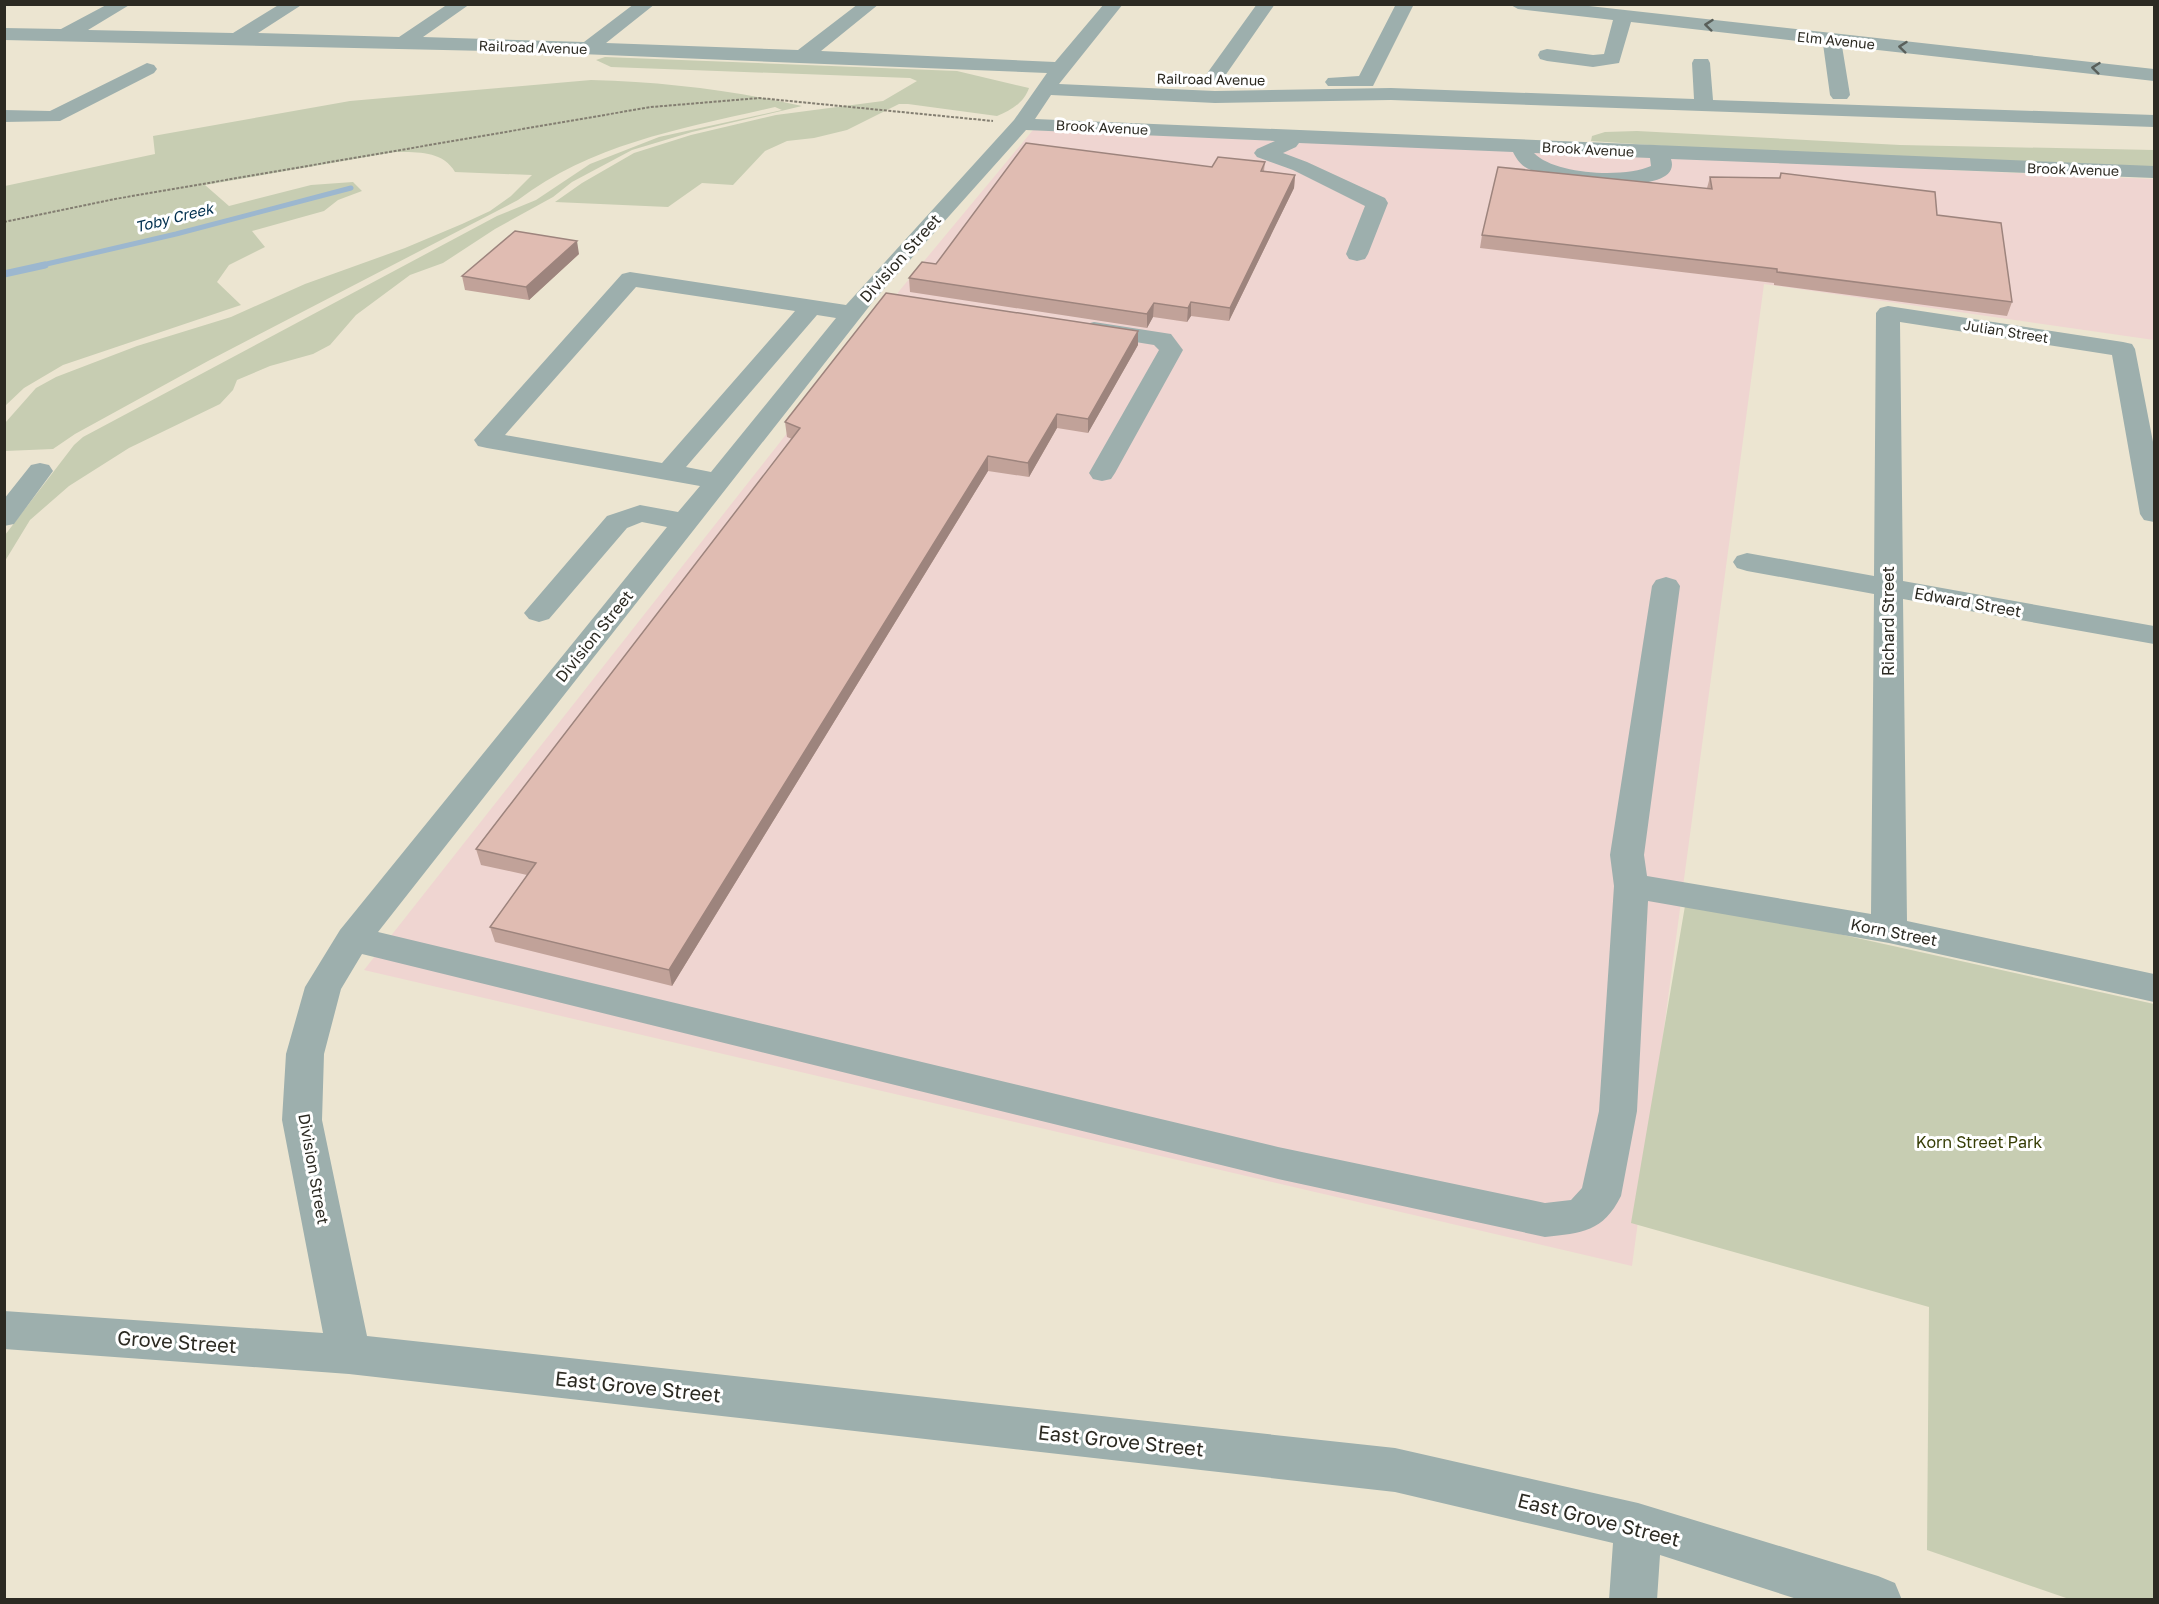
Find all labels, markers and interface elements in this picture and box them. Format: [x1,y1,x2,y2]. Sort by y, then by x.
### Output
one-way arrow [1704,20,1713,32]
street label: Elm Avenue [1796,27,1876,53]
street label: Railroad Avenue [478,37,588,57]
one-way arrow [1898,41,1907,54]
one-way arrow [2092,62,2101,75]
street label: Railroad Avenue [1157,70,1265,88]
street label: Brook Avenue [1055,116,1149,138]
street label: Brook Avenue [1541,138,1635,160]
street label: Brook Avenue [2027,159,2119,179]
water label: Toby Creek [133,198,217,236]
street label: Division Street [855,210,945,306]
street label: Julian Street [1962,316,2050,346]
street label: Richard Street [1878,566,1898,676]
street label: Edward Street [1913,583,2023,621]
street label: Division Street [551,586,637,686]
street label: Korn Street [1849,914,1939,950]
street label: Division Street [294,1112,334,1226]
park label: Korn Street Park [1916,1132,2042,1152]
street label: Grove Street [116,1325,238,1357]
street label: East Grove Street [554,1365,722,1407]
street label: East Grove Street [1037,1419,1205,1461]
street label: East Grove Street [1515,1487,1683,1551]

